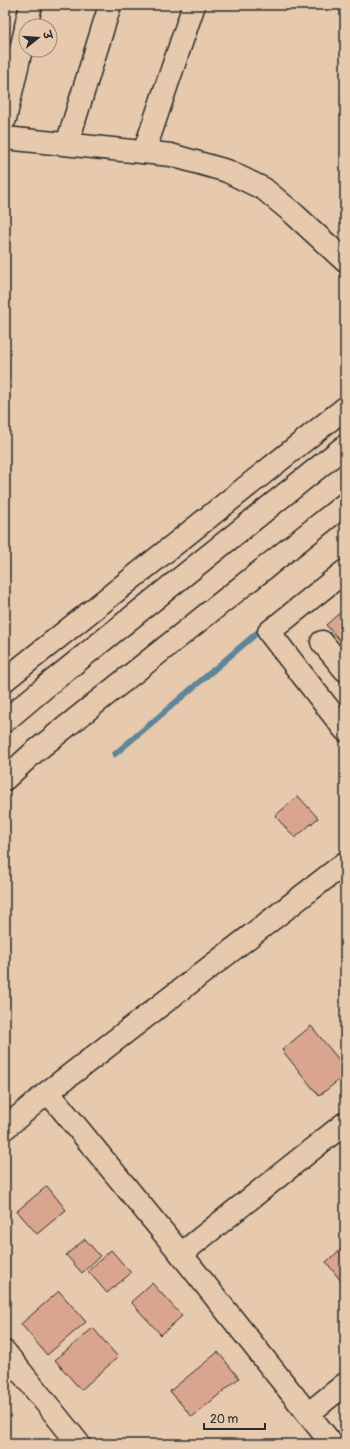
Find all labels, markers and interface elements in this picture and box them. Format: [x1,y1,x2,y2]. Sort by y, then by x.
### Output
north arrow [18,18,58,58]
text: उ [40,29,55,42]
scale bar [204,1405,265,1431]
text: 20 m [210,1412,239,1427]

